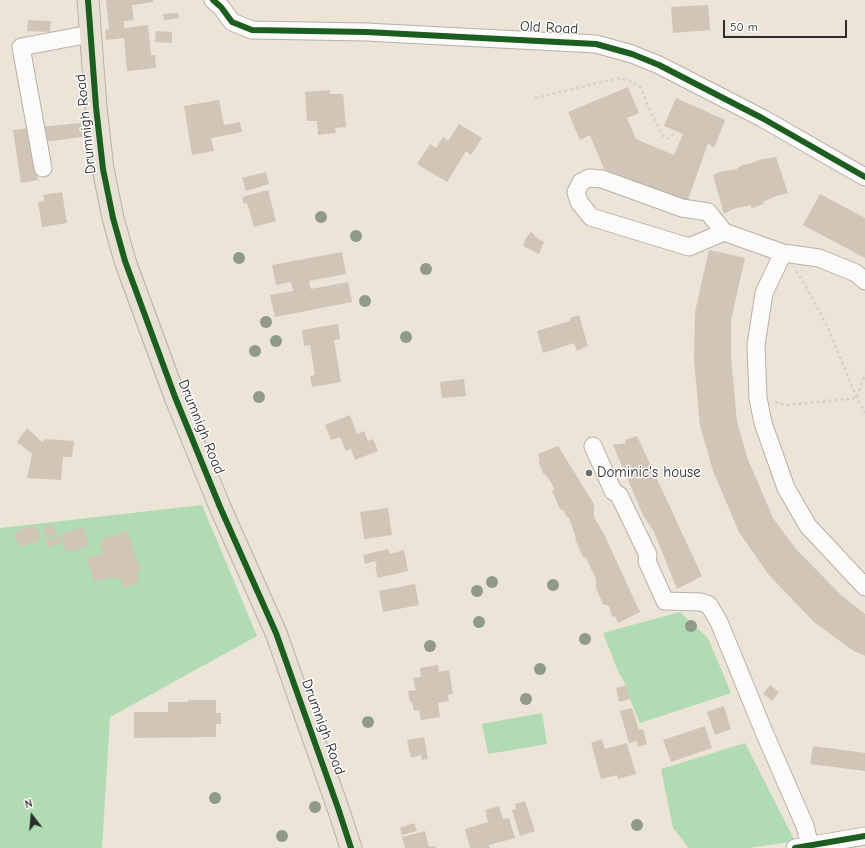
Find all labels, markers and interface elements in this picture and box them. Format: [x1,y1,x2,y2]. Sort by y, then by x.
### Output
scale bar [725,12,849,38]
street label: Old Road [519,17,579,39]
text: 50 m [730,20,758,34]
street label: Drumnigh Road [72,73,100,175]
street label: Drumnigh Road [174,377,228,477]
place label: Dominic's house [597,464,701,482]
marker: Dominic's house [584,468,594,478]
street label: Drumnigh Road [297,677,349,777]
north arrow [12,796,52,836]
text: N [23,797,34,811]

